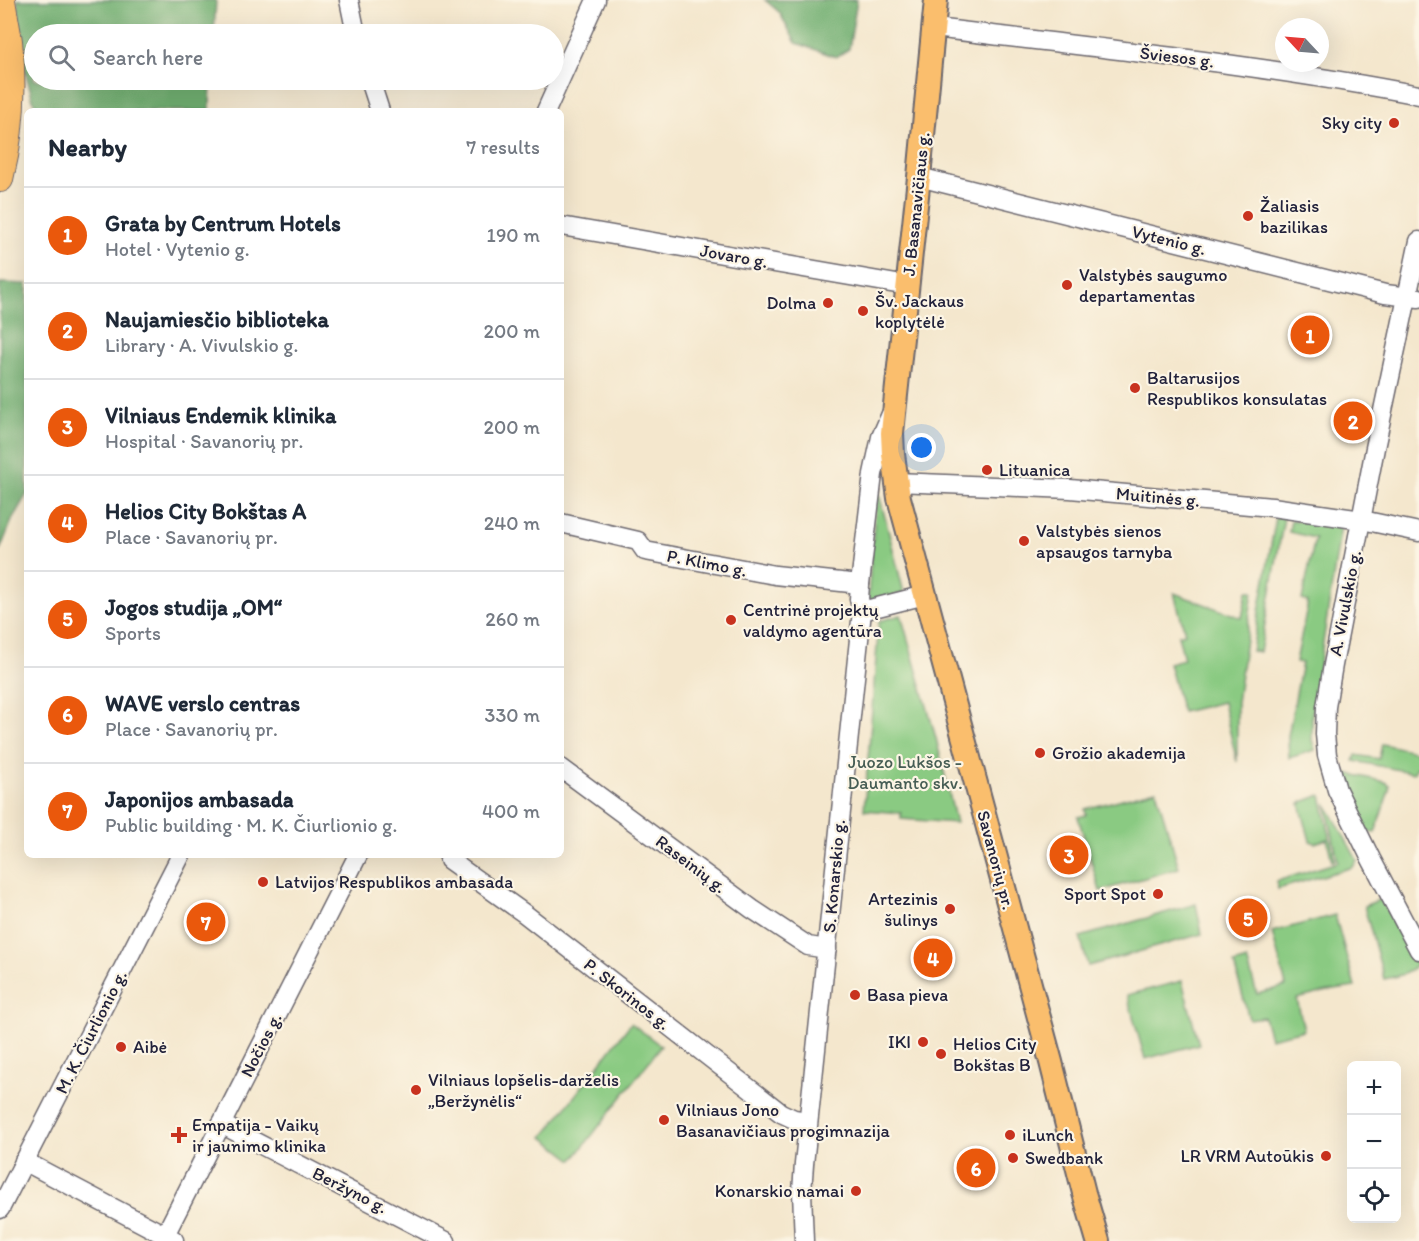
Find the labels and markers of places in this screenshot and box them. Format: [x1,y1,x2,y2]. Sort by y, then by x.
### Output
place label: Sky city [1322,112,1383,134]
marker: Sky city [1387,116,1401,130]
place label: Žaliasis bazilikas [1260,195,1328,238]
marker: Žaliasis bazilikas [1241,209,1255,223]
place label: Valstybės saugumo departamentas [1079,264,1227,307]
marker: Valstybės saugumo departamentas [1060,278,1074,292]
place label: Šv. Jackaus koplytėlė [875,290,964,333]
place label: Dolma [766,292,816,314]
marker: Dolma [821,296,835,310]
marker: Šv. Jackaus koplytėlė [856,304,870,318]
pin: 1 [1290,312,1330,358]
place label: Baltarusijos Respublikos konsulatas [1147,367,1327,410]
marker: Baltarusijos Respublikos konsulatas [1128,381,1142,395]
pin: 2 [1334,398,1372,444]
place label: Lituanica [999,459,1070,481]
marker: Lituanica [980,463,994,477]
place label: Valstybės sienos apsaugos tarnyba [1036,520,1173,563]
marker: Valstybės sienos apsaugos tarnyba [1017,534,1031,548]
place label: Centrinė projektų valdymo agentūra [743,599,882,642]
marker: Centrinė projektų valdymo agentūra [724,613,738,627]
place label: Grožio akademija [1052,742,1186,764]
marker: Grožio akademija [1033,746,1047,760]
pin: 3 [1050,832,1088,878]
place label: Latvijos Respublikos ambasada [275,871,513,893]
marker: Latvijos Respublikos ambasada [256,875,270,889]
place label: Sport Spot [1064,883,1146,905]
marker: Sport Spot [1151,887,1165,901]
place label: Artezinis šulinys [868,888,938,931]
pin: 5 [1228,896,1268,940]
pin: 7 [186,900,226,944]
marker: Artezinis šulinys [943,902,957,916]
pin: 4 [914,936,952,980]
place label: Basa pieva [867,984,948,1006]
marker: Basa pieva [848,988,862,1002]
place label: IKI [888,1031,911,1053]
place label: Helios City Bokštas B [953,1033,1037,1076]
marker: IKI [916,1035,930,1049]
place label: Aibė [133,1036,167,1058]
marker: Aibė [114,1040,128,1054]
marker: Helios City Bokštas B [934,1047,948,1061]
place label: Vilniaus lopšelis-darželis „Beržynėlis“ [428,1069,619,1112]
marker: Vilniaus lopšelis-darželis „Beržynėlis“ [409,1083,423,1097]
place label: Vilniaus Jono Basanavičiaus progimnazija [676,1099,891,1142]
marker: Vilniaus Jono Basanavičiaus progimnazija [657,1113,671,1127]
place label: Empatija - Vaikų ir jaunimo klinika [192,1114,326,1157]
place label: iLunch [1022,1124,1074,1146]
marker: Empatija - Vaikų ir jaunimo klinika [170,1126,188,1144]
marker: iLunch [1003,1128,1017,1142]
place label: LR VRM Autoūkis [1181,1145,1314,1167]
pin: 6 [956,1146,996,1190]
place label: Swedbank [1025,1147,1103,1169]
marker: LR VRM Autoūkis [1319,1149,1333,1163]
marker: Swedbank [1006,1151,1020,1165]
place label: Konarskio namai [715,1180,844,1202]
marker: Konarskio namai [849,1184,863,1198]

